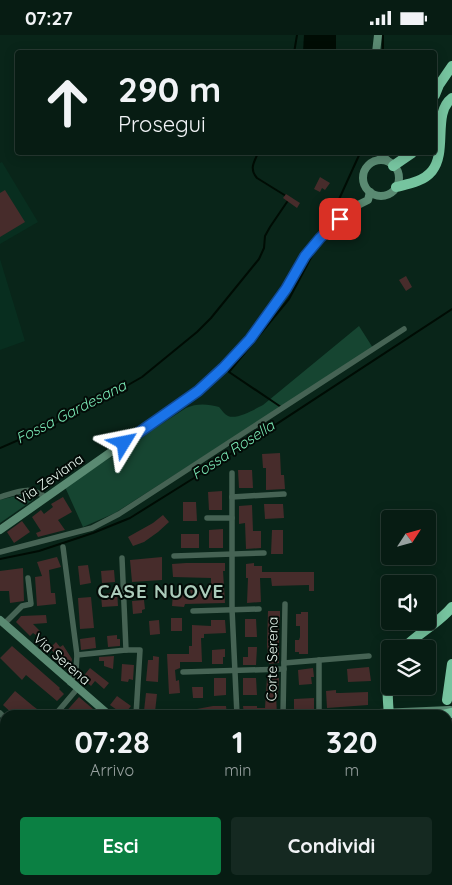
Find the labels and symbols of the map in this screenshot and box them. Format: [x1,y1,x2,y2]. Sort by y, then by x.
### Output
pin [319,198,361,240]
water label: Fossa Gardesana [12,375,130,448]
water label: Fossa Rosella [188,415,279,483]
position arrow [97,416,149,468]
street label: Via Zeviana [13,450,87,508]
north arrow [381,510,436,565]
district label: CASE NUOVE [98,579,224,603]
street label: Corte Serena [262,616,282,702]
street label: Via Serena [30,629,94,689]

